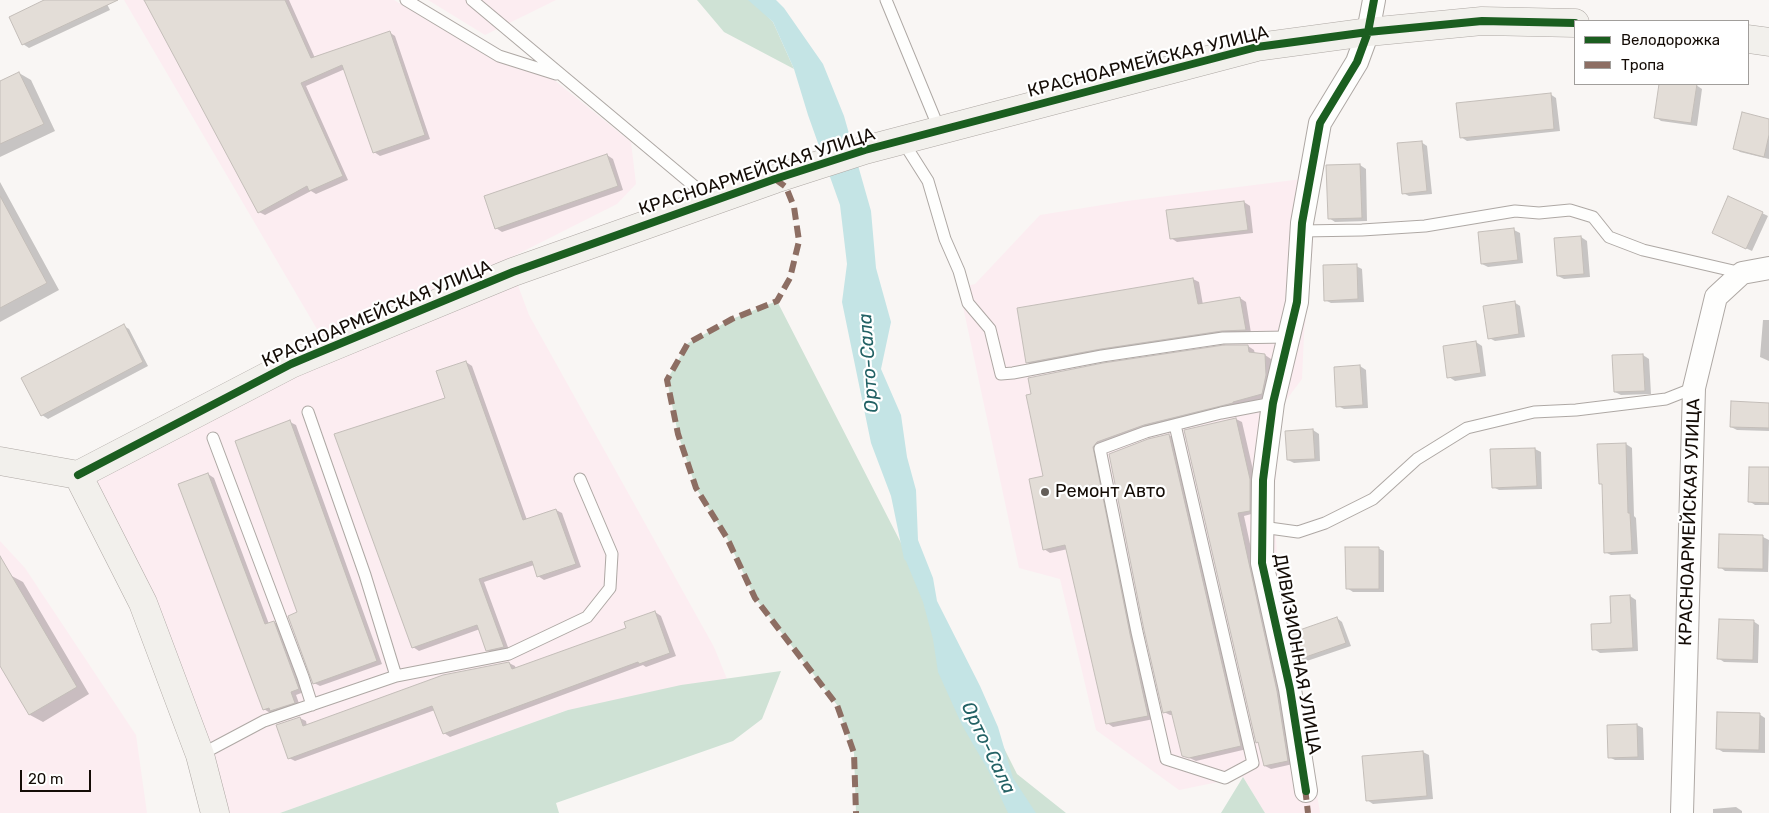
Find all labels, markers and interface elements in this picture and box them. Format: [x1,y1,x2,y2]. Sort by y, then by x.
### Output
legend [1574,20,1749,85]
street label: КРАСНОАРМЕЙСКАЯ УЛИЦА [1025,22,1271,102]
text: Велодорожка [1621,31,1720,49]
text: Тропа [1621,56,1664,74]
street label: КРАСНОАРМЕЙСКАЯ УЛИЦА [636,123,878,221]
street label: КРАСНОАРМЕЙСКАЯ УЛИЦА [259,256,495,372]
water label: Орто-Сала [854,312,884,414]
street label: КРАСНОАРМЕЙСКАЯ УЛИЦА [1675,398,1705,646]
place label: Ремонт Авто [1055,481,1166,503]
marker: Ремонт Авто [1039,486,1051,498]
street label: ДИВИЗИОННАЯ УЛИЦА [1269,552,1325,756]
water label: Орто-Сала [956,698,1020,798]
scale bar [22,760,94,792]
text: 20 m [28,770,63,788]

